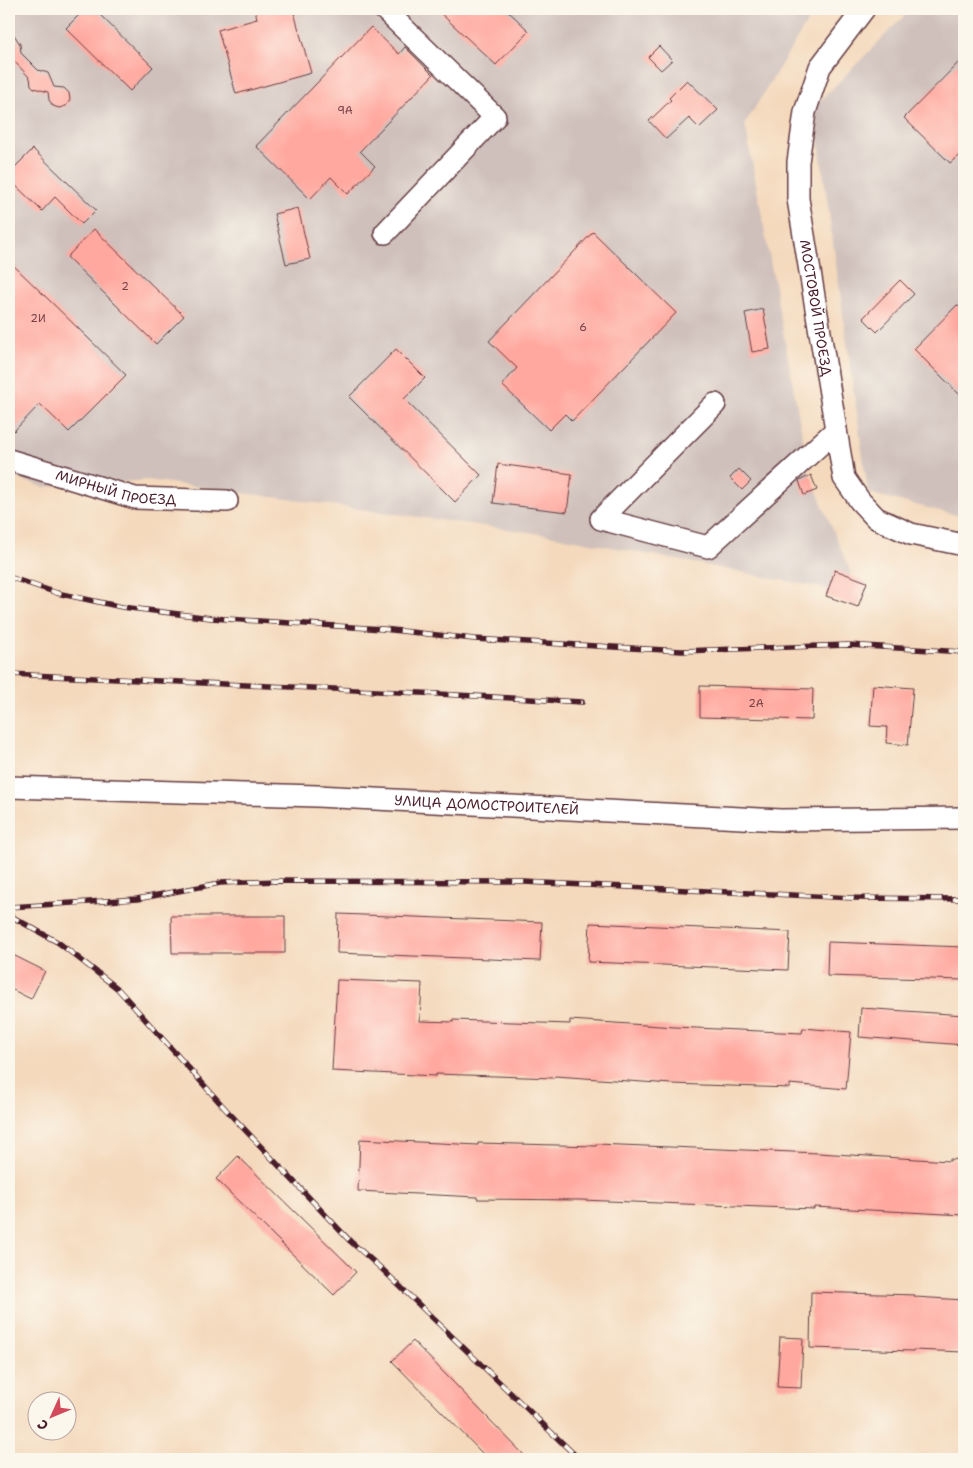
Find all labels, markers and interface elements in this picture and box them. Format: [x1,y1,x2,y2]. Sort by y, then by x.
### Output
house number: 9А [337,103,353,118]
street label: МОСТОВОЙ ПРОЕЗД [796,238,836,378]
house number: 2 [121,279,129,294]
house number: 2И [30,311,46,326]
house number: 6 [579,320,587,335]
street label: МИРНЫЙ ПРОЕЗД [54,466,177,508]
house number: 2А [748,696,764,711]
street label: УЛИЦА ДОМОСТРОИТЕЛЕЙ [394,791,580,819]
north arrow [28,1390,78,1440]
text: С [33,1416,52,1434]

